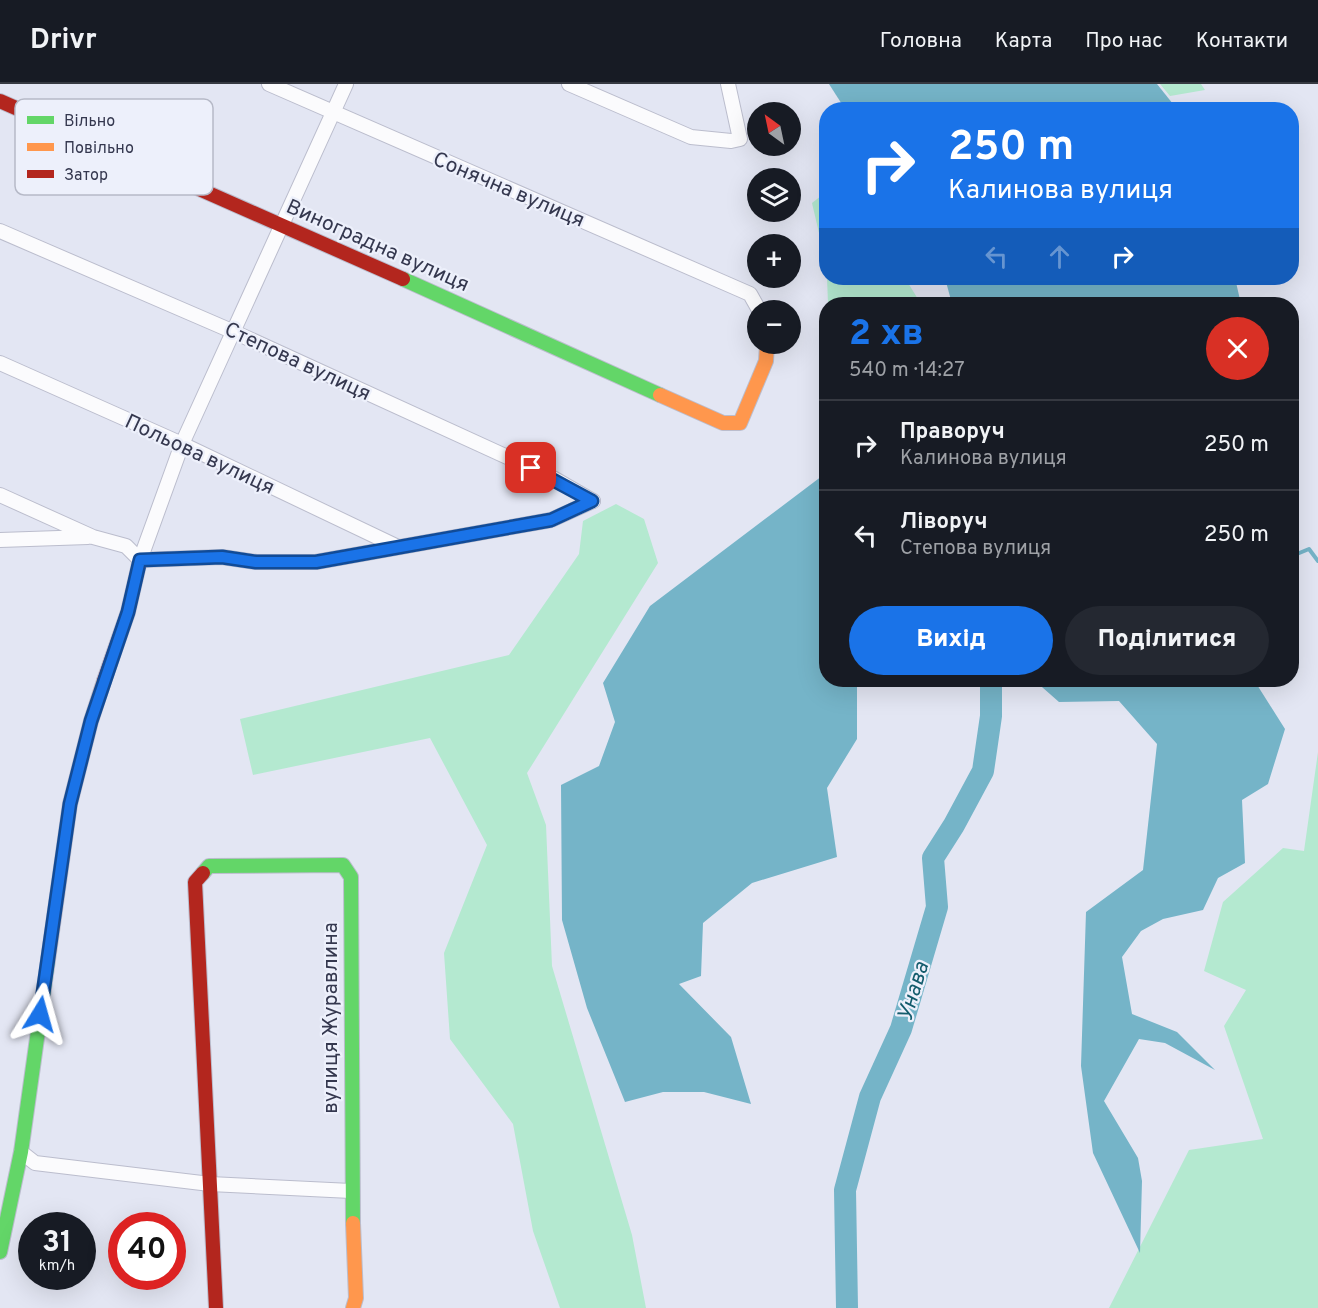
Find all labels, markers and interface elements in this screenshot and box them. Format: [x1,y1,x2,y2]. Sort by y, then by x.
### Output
text: Drivr [30,23,97,59]
text: Головна [880,28,962,55]
text: Карта [995,28,1052,55]
text: Про нас [1085,28,1163,55]
text: Контакти [1196,28,1288,55]
legend [15,99,213,195]
north arrow [747,102,801,156]
map controls [747,102,801,354]
text: Вільно [64,112,115,132]
text: 250 m [948,122,1074,175]
icon: right [849,126,927,204]
text: Повільно [64,139,134,159]
street label: Сонячна вулиця [428,146,589,235]
text: Затор [64,166,108,186]
button: layers [747,168,801,222]
text: Калинова вулиця [948,174,1173,208]
street label: Виноградна вулиця [282,194,473,299]
button: + [747,234,801,288]
icon: left [980,240,1013,273]
icon: ahead [1043,240,1076,273]
icon: right [1106,240,1139,273]
button: − [747,300,801,354]
text: 2 хв [849,312,924,358]
street label: Степова вулиця [220,317,375,408]
button: close [1206,317,1269,380]
text: 540 m · 14:27 [849,358,965,384]
street label: Польова вулиця [120,409,279,502]
text: Праворуч [900,419,1005,446]
icon: right [849,429,882,462]
text: 250 m [1204,432,1269,459]
pin [505,442,556,493]
text: Калинова вулиця [900,446,1067,472]
icon: arrive [514,451,547,484]
text: Ліворуч [900,509,988,536]
icon: left [849,519,882,552]
text: 250 m [1204,522,1269,549]
text: Степова вулиця [900,536,1051,562]
button: Вихід [849,606,1053,675]
button: Поділитися [1065,606,1269,675]
street label: вулиця Журавлина [318,922,345,1114]
water label: Унава [893,958,936,1025]
position arrow [8,982,72,1046]
speed limit sign: 40 [108,1212,186,1290]
text: 31 [42,1225,72,1262]
text: km/h [39,1257,75,1276]

